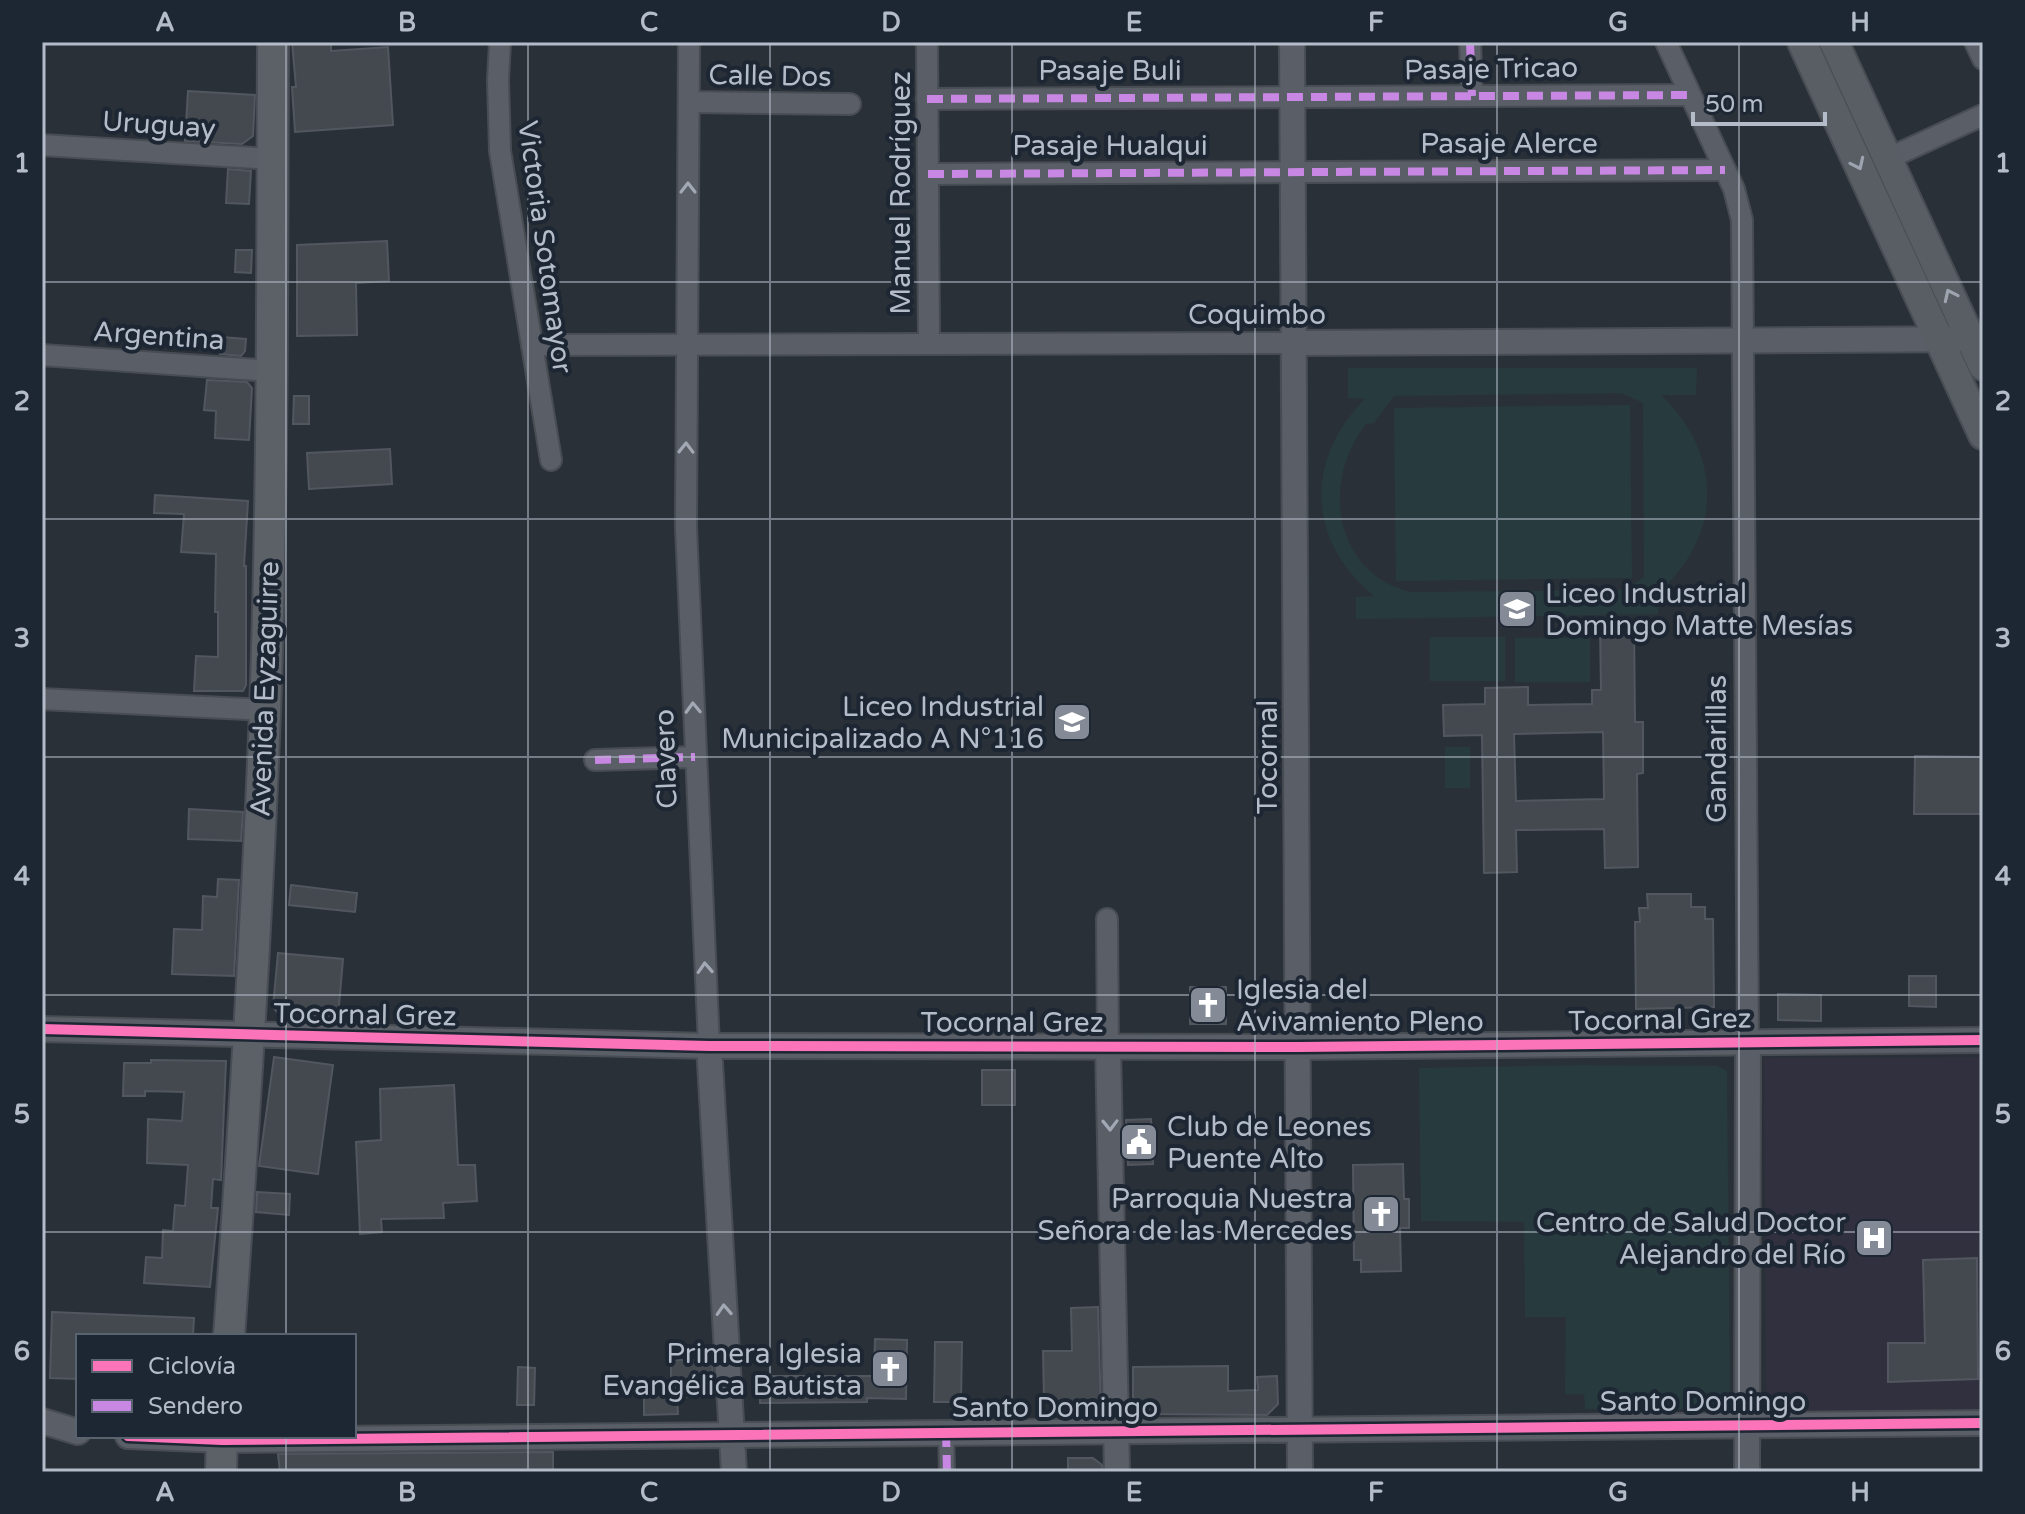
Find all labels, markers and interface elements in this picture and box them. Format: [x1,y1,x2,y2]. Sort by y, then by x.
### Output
text: A [155,7,175,38]
text: B [398,7,416,38]
text: C [640,7,658,38]
text: D [881,7,901,38]
text: E [1126,7,1142,38]
text: F [1368,7,1384,38]
text: G [1608,7,1628,38]
text: H [1850,7,1870,38]
street label: Pasaje Tricao [1404,50,1578,88]
street label: Pasaje Buli [1038,54,1182,88]
street label: Calle Dos [708,58,832,94]
street label: Manuel Rodríguez [884,71,918,315]
scale bar [1693,76,1825,126]
text: 50 m [1705,90,1763,119]
street label: Uruguay [101,104,217,146]
street label: Victoria Sotomayor [510,119,580,376]
street label: Pasaje Alerce [1420,127,1598,161]
street label: Pasaje Hualqui [1012,129,1208,163]
text: 1 [14,148,30,179]
text: 1 [1995,148,2011,179]
one-way arrow [1848,155,1864,170]
one-way arrow [679,181,697,194]
one-way arrow [1944,289,1960,304]
street label: Coquimbo [1188,298,1326,332]
street label: Argentina [92,314,226,358]
text: 2 [14,386,30,417]
text: 2 [1995,386,2011,417]
one-way arrow [677,441,695,454]
street label: Avenida Eyzaguirre [244,561,286,817]
place label: Liceo Industrial Domingo Matte Mesías [1545,577,1853,643]
school or university icon: Liceo Industrial Domingo Matte Mesías [1496,588,1538,630]
text: 3 [14,623,30,654]
text: 3 [1995,623,2011,654]
street label: Gandarillas [1700,675,1734,823]
place label: Liceo Industrial Municipalizado A N°116 [721,690,1044,756]
street label: Tocornal [1251,700,1285,814]
one-way arrow [684,701,701,714]
school or university icon: Liceo Industrial Municipalizado A N°116 [1051,701,1093,743]
street label: Clavero [647,709,685,809]
text: 4 [14,861,30,892]
text: 4 [1995,861,2011,892]
one-way arrow [696,961,713,974]
place label: Iglesia del Avivamiento Pleno [1236,973,1484,1039]
church icon: Iglesia del Avivamiento Pleno [1187,984,1229,1026]
street label: Tocornal Grez [273,996,457,1034]
street label: Tocornal Grez [1568,1001,1752,1039]
street label: Tocornal Grez [920,1006,1104,1040]
text: 5 [14,1099,30,1130]
text: 5 [1995,1099,2011,1130]
place label: Club de Leones Puente Alto [1167,1110,1372,1176]
one-way arrow [1101,1119,1119,1132]
public building icon: Club de Leones Puente Alto [1118,1121,1160,1163]
place label: Parroquia Nuestra Señora de las Mercedes [1037,1182,1353,1248]
church icon: Parroquia Nuestra Señora de las Mercedes [1360,1193,1402,1235]
place label: Centro de Salud Doctor Alejandro del Río [1536,1206,1846,1272]
hospital icon: Centro de Salud Doctor Alejandro del Río [1853,1217,1895,1259]
one-way arrow [716,1303,733,1316]
legend [76,1334,356,1438]
text: 6 [14,1336,30,1367]
text: 6 [1995,1336,2011,1367]
place label: Primera Iglesia Evangélica Bautista [602,1337,862,1403]
church icon: Primera Iglesia Evangélica Bautista [869,1348,911,1390]
text: Ciclovía [148,1352,236,1381]
street label: Santo Domingo [1600,1385,1806,1419]
street label: Santo Domingo [952,1391,1158,1425]
text: Sendero [148,1392,243,1421]
text: A [155,1477,175,1508]
text: B [398,1477,416,1508]
text: C [640,1477,658,1508]
text: D [881,1477,901,1508]
text: E [1126,1477,1142,1508]
text: F [1368,1477,1384,1508]
text: G [1608,1477,1628,1508]
text: H [1850,1477,1870,1508]

